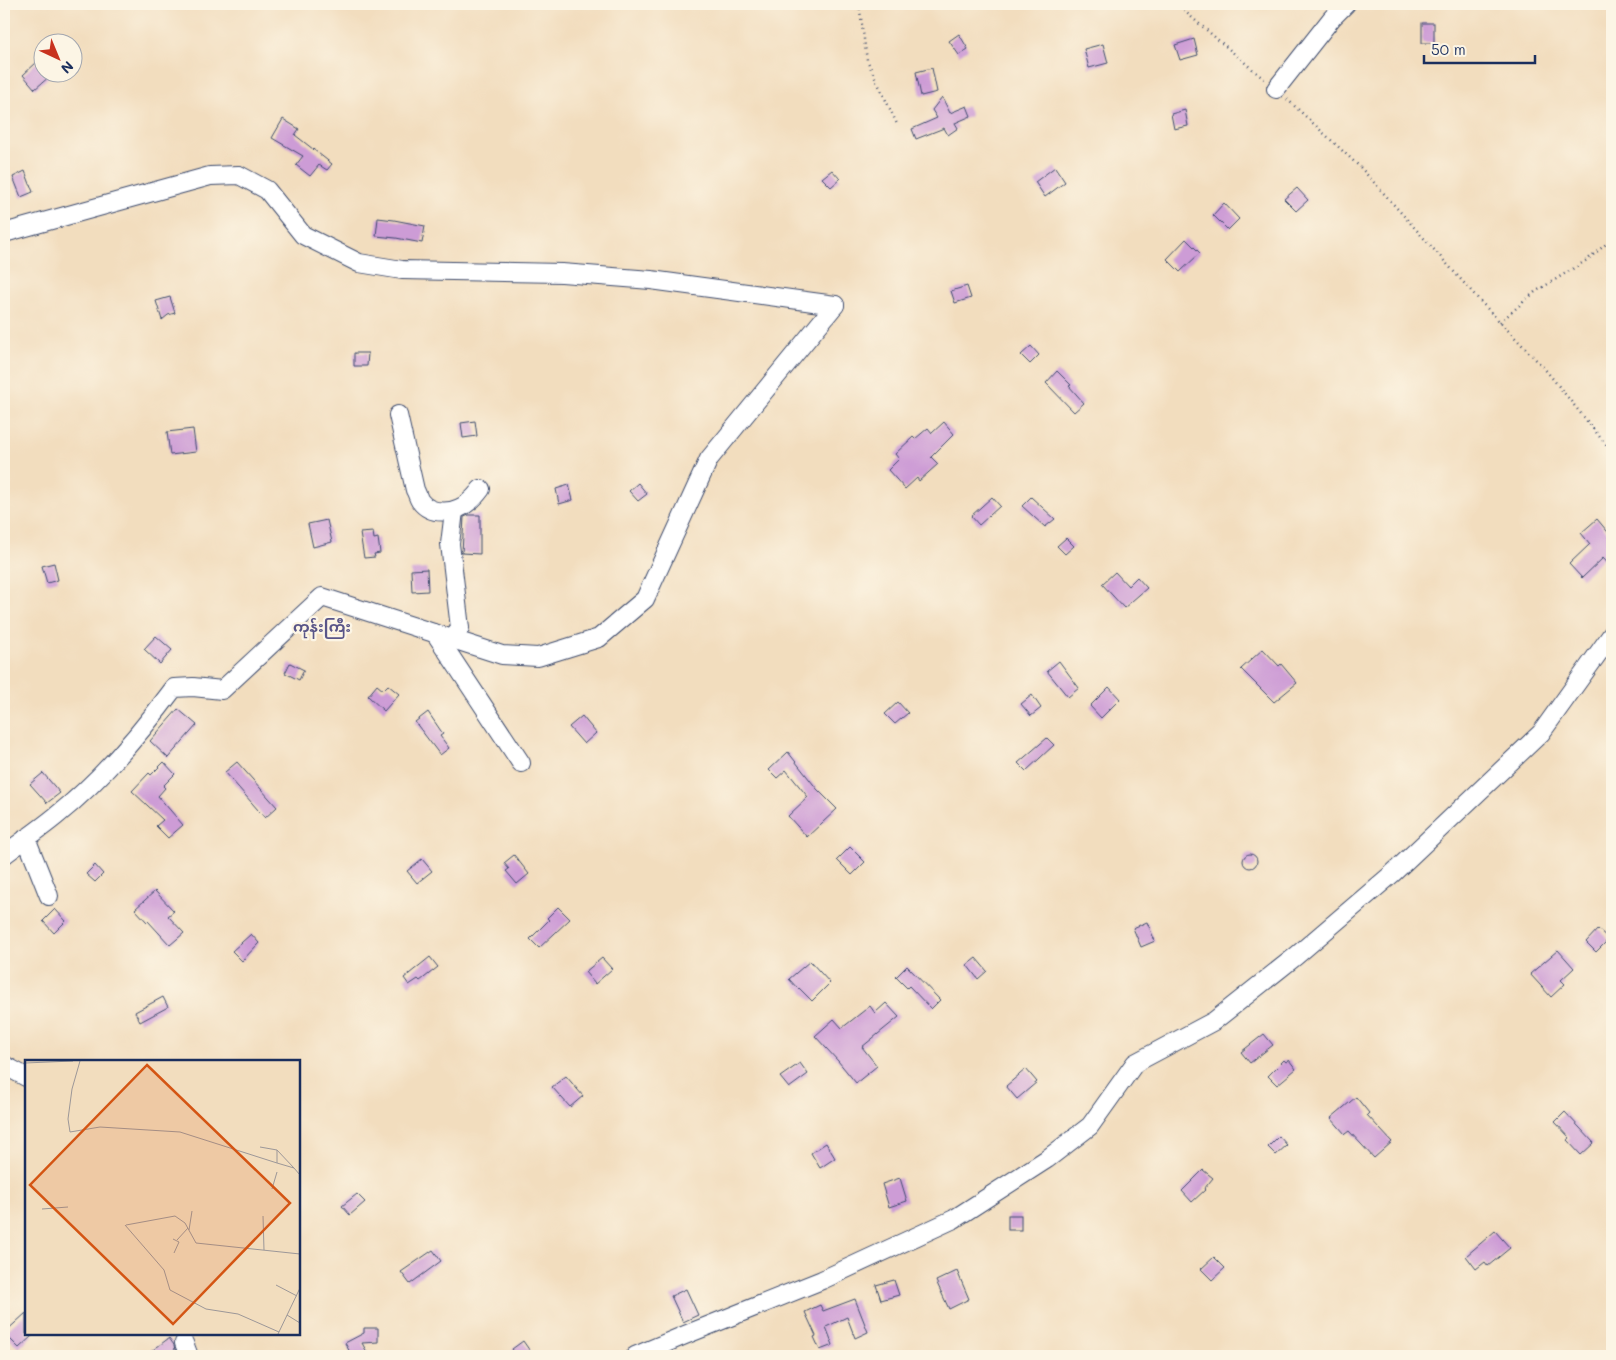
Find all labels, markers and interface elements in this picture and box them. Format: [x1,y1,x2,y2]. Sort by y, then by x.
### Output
north arrow [32,32,82,82]
scale bar [1424,32,1535,64]
text: 50 m [1431,39,1466,59]
text: N [57,57,78,78]
district label: ကုန်းကြီး [293,616,351,639]
inset map [25,1060,300,1335]

